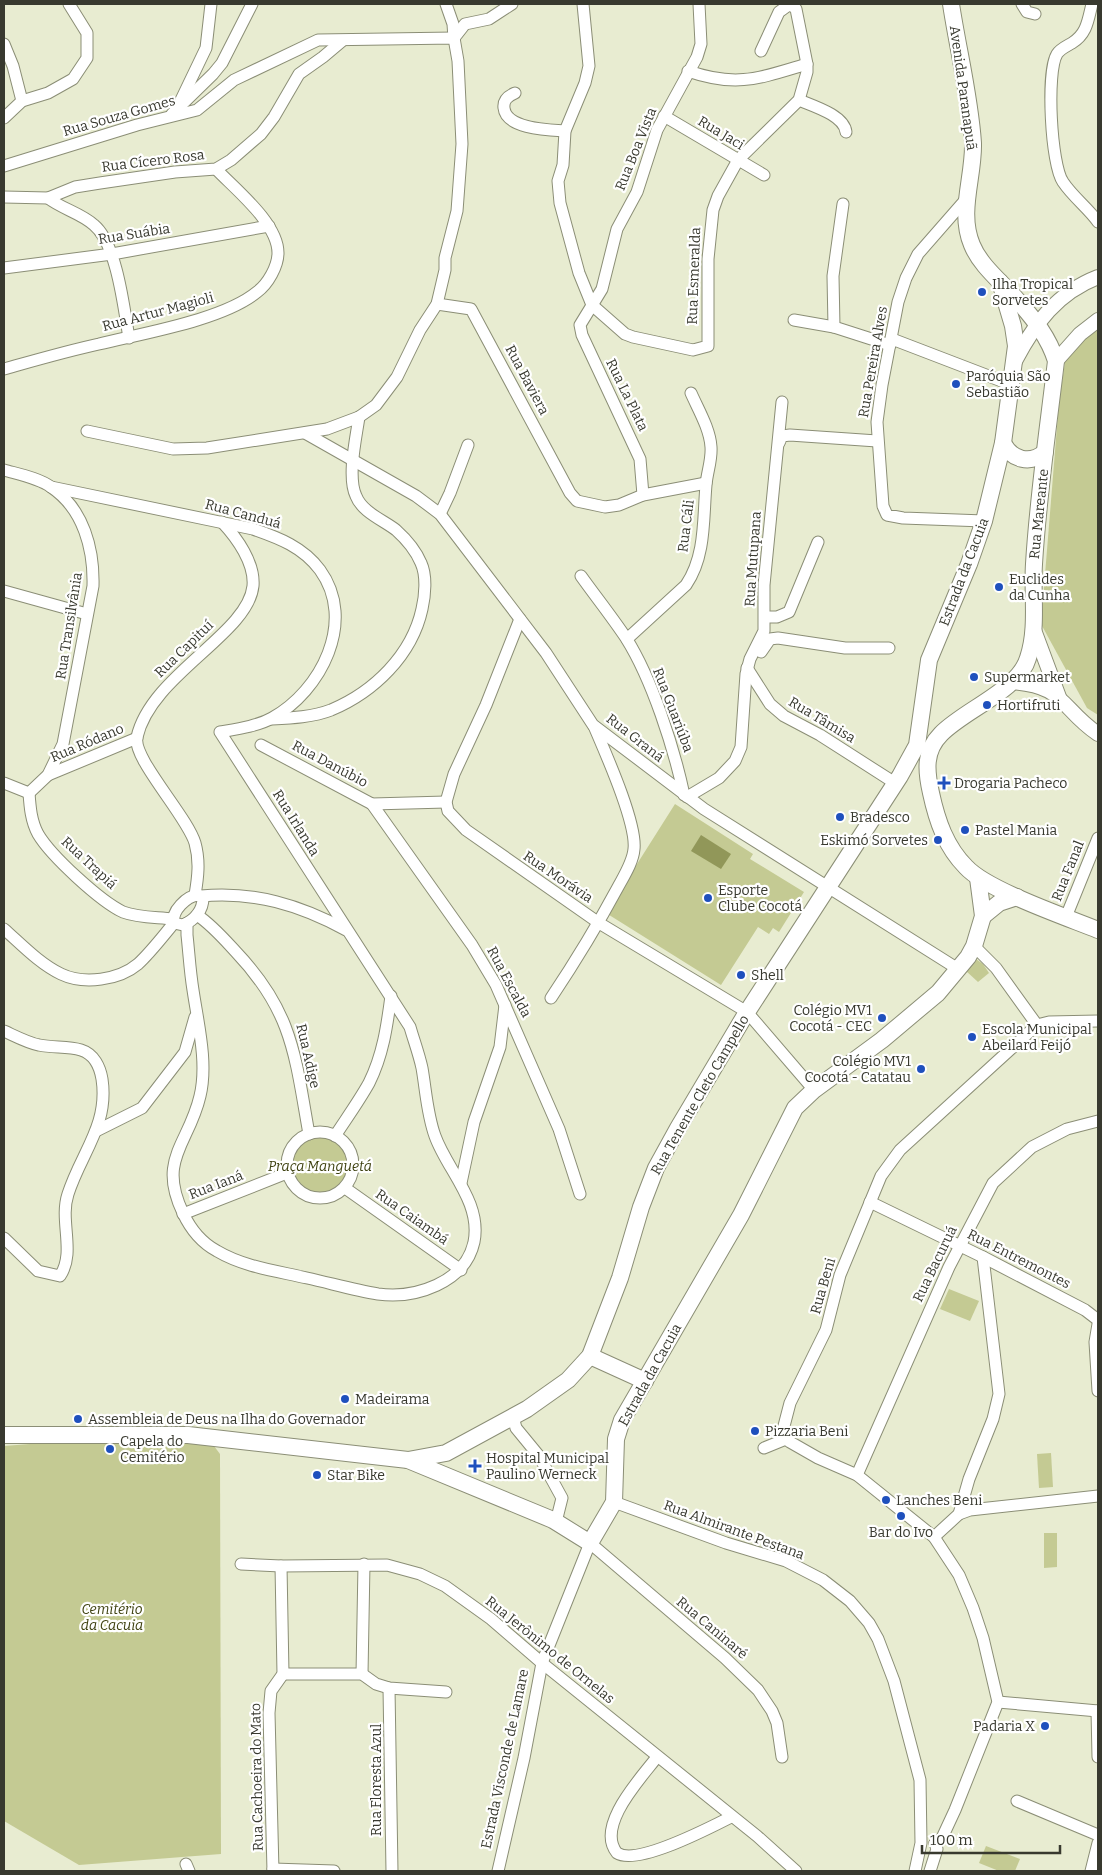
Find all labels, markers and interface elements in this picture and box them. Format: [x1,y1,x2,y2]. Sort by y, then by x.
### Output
street label: Avenida Paranapuã [946,24,980,152]
street label: Rua Souza Gomes [61,92,177,140]
street label: Rua Boa Vista [612,105,660,193]
street label: Rua Jaci [695,113,747,153]
street label: Rua Cícero Rosa [101,146,206,176]
street label: Rua Suábia [97,220,171,248]
street label: Rua Esmeralda [684,227,704,325]
place label: Ilha Tropical Sorvetes [992,276,1073,309]
marker: Ilha Tropical Sorvetes [976,286,988,298]
street label: Rua Artur Magioli [100,289,216,335]
street label: Rua Pereira Alves [855,305,891,419]
street label: Rua Baviera [502,342,553,418]
street label: Rua La Plata [602,356,652,434]
place label: Paróquia São Sebastião [966,368,1051,401]
marker: Paróquia São Sebastião [950,378,962,390]
street label: Rua Mareante [1026,468,1052,560]
street label: Rua Canduá [203,496,283,532]
street label: Rua Cáli [674,499,698,553]
street label: Rua Mutupana [741,510,765,607]
street label: Estrada da Cacuia [936,515,993,628]
street label: Rua Transilvânia [52,571,86,681]
place label: Euclides da Cunha [1009,571,1070,604]
marker: Euclides da Cunha [993,581,1005,593]
street label: Rua Capituí [151,616,217,681]
street label: Rua Guariúba [649,665,697,755]
place label: Supermarket [984,669,1070,686]
marker: Supermarket [968,671,980,683]
street label: Rua Tâmisa [785,693,859,747]
place label: Hortifruti [997,697,1061,714]
marker: Hortifruti [981,699,993,711]
street label: Rua Graná [603,710,667,766]
street label: Rua Ródano [48,720,126,766]
street label: Rua Danúbio [289,737,371,791]
place label: Drogaria Pacheco [954,775,1067,792]
marker: Drogaria Pacheco [938,777,950,789]
street label: Rua Irlanda [269,787,323,860]
place label: Bradesco [850,809,910,826]
marker: Bradesco [834,811,846,823]
place label: Pastel Mania [975,822,1057,839]
marker: Pastel Mania [959,824,971,836]
place label: Eskimó Sorvetes [820,832,928,849]
street label: Rua Trapiá [58,833,120,893]
marker: Eskimó Sorvetes [932,834,944,846]
street label: Rua Fanal [1048,838,1088,904]
street label: Rua Morávia [520,847,596,907]
place label: Esporte Clube Cocotá [718,882,803,915]
marker: Esporte Clube Cocotá [702,892,714,904]
street label: Rua Escalda [483,944,535,1021]
place label: Shell [751,967,784,984]
marker: Shell [735,969,747,981]
place label: Colégio MV1 Cocotá - CEC [789,1002,872,1035]
street label: Rua Tenente Cleto Campello [647,1012,753,1178]
marker: Colégio MV1 Cocotá - CEC [876,1012,888,1024]
place label: Escola Municipal Abeilard Feijó [982,1021,1092,1054]
street label: Rua Adige [292,1022,324,1090]
marker: Escola Municipal Abeilard Feijó [966,1031,978,1043]
place label: Colégio MV1 Cocotá - Catatau [804,1053,911,1086]
marker: Colégio MV1 Cocotá - Catatau [915,1063,927,1075]
park label: Praça Manguetá [268,1158,372,1175]
street label: Rua Ianá [186,1167,246,1203]
street label: Rua Caiambá [372,1186,452,1249]
street label: Rua Bacuruá [909,1223,961,1305]
street label: Rua Entremontes [965,1226,1073,1292]
street label: Rua Beni [807,1256,839,1316]
street label: Estrada da Cacuia [615,1321,685,1429]
place label: Madeirama [355,1391,430,1408]
marker: Madeirama [339,1393,351,1405]
place label: Assembleia de Deus na Ilha do Governador [88,1411,365,1428]
marker: Assembleia de Deus na Ilha do Governador [72,1413,84,1425]
place label: Pizzaria Beni [765,1423,849,1440]
marker: Pizzaria Beni [749,1425,761,1437]
place label: Capela do Cemitério [120,1433,185,1466]
marker: Capela do Cemitério [104,1443,116,1455]
place label: Hospital Municipal Paulino Werneck [486,1450,609,1483]
marker: Hospital Municipal Paulino Werneck [468,1459,482,1473]
place label: Star Bike [327,1467,385,1484]
marker: Star Bike [311,1469,323,1481]
place label: Lanches Beni [896,1492,982,1509]
marker: Lanches Beni [880,1494,892,1506]
street label: Rua Almirante Pestana [661,1497,807,1564]
marker: Bar do Ivo [895,1510,907,1522]
place label: Bar do Ivo [869,1524,933,1541]
street label: Rua Jerônimo de Ornelas [482,1593,618,1707]
street label: Rua Caninaré [673,1593,751,1663]
park label: Cemitério da Cacuia [81,1601,143,1634]
street label: Estrada Visconde de Lamare [478,1668,532,1850]
street label: Rua Cachoeira do Mato [247,1703,267,1851]
place label: Padaria X [973,1718,1035,1735]
marker: Padaria X [1039,1720,1051,1732]
street label: Rua Floresta Azul [368,1724,385,1836]
scale bar [922,1822,1060,1854]
text: 100 m [930,1831,973,1849]

